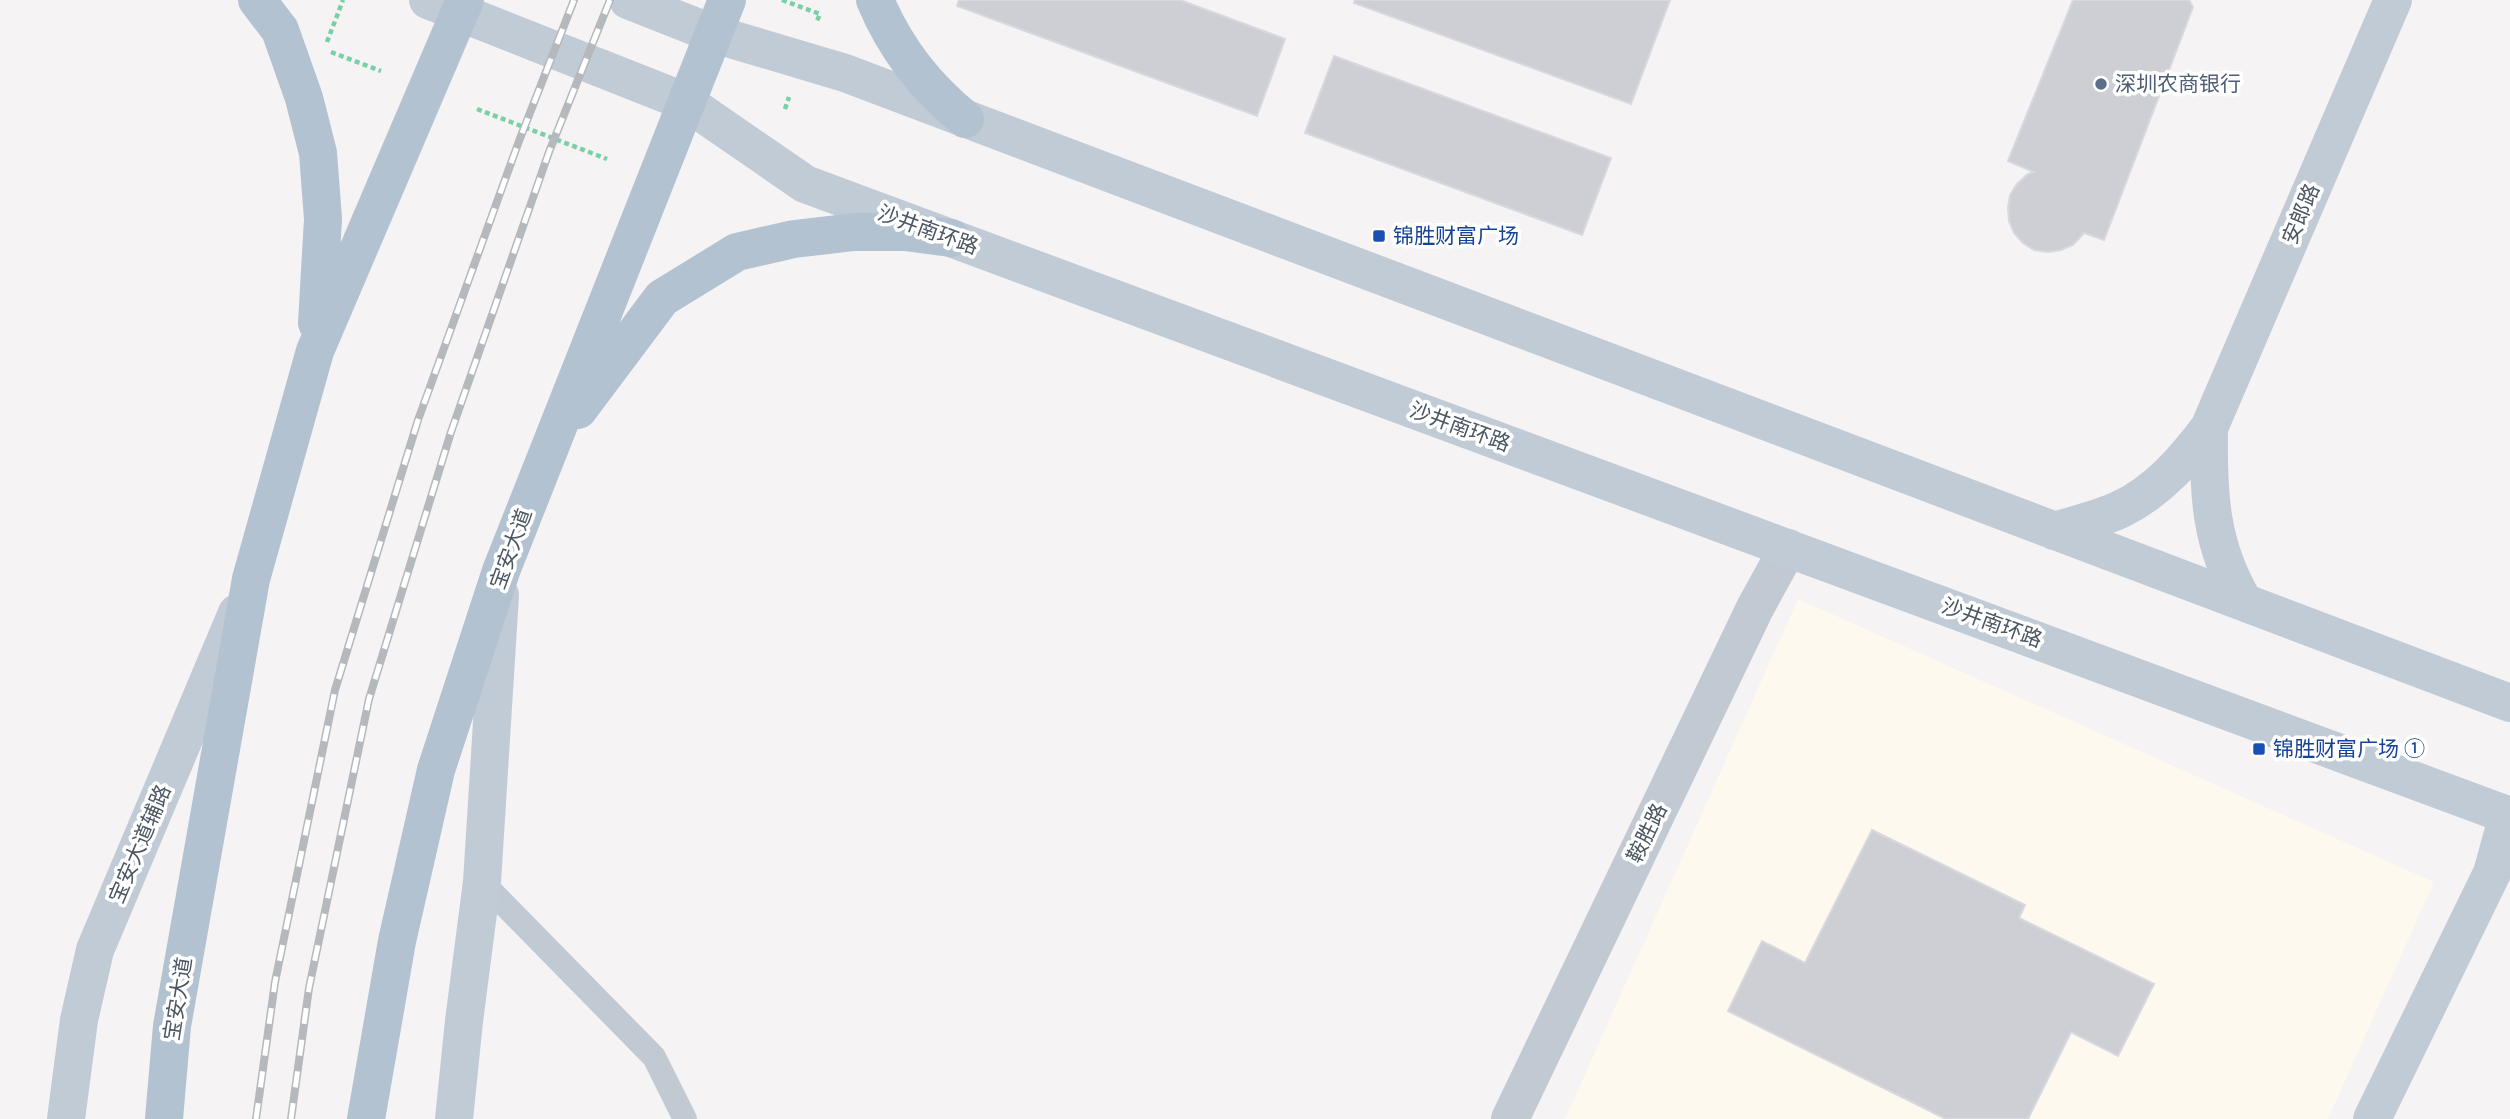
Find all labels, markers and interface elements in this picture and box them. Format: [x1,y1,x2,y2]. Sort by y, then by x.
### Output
place label: 深圳农商银行 [2115,70,2241,95]
marker: 深圳农商银行 [2093,76,2109,92]
street label: 安郎路 [2276,180,2323,247]
street label: 沙井南环路 [875,199,982,258]
place label: 锦胜财富广场 [1393,222,1519,247]
marker: 锦胜财富广场 [1371,228,1387,244]
street label: 沙井南环路 [1407,396,1514,455]
street label: 宝安大道 [483,505,536,592]
street label: 沙井南环路 [1939,592,2046,651]
place label: 锦胜财富广场 ① [2273,735,2425,760]
marker: 锦胜财富广场 ① [2251,741,2267,757]
street label: 宝安大道辅路 [102,781,175,906]
street label: 鞍胜路 [1621,799,1671,866]
street label: 宝安大道 [158,955,195,1042]

